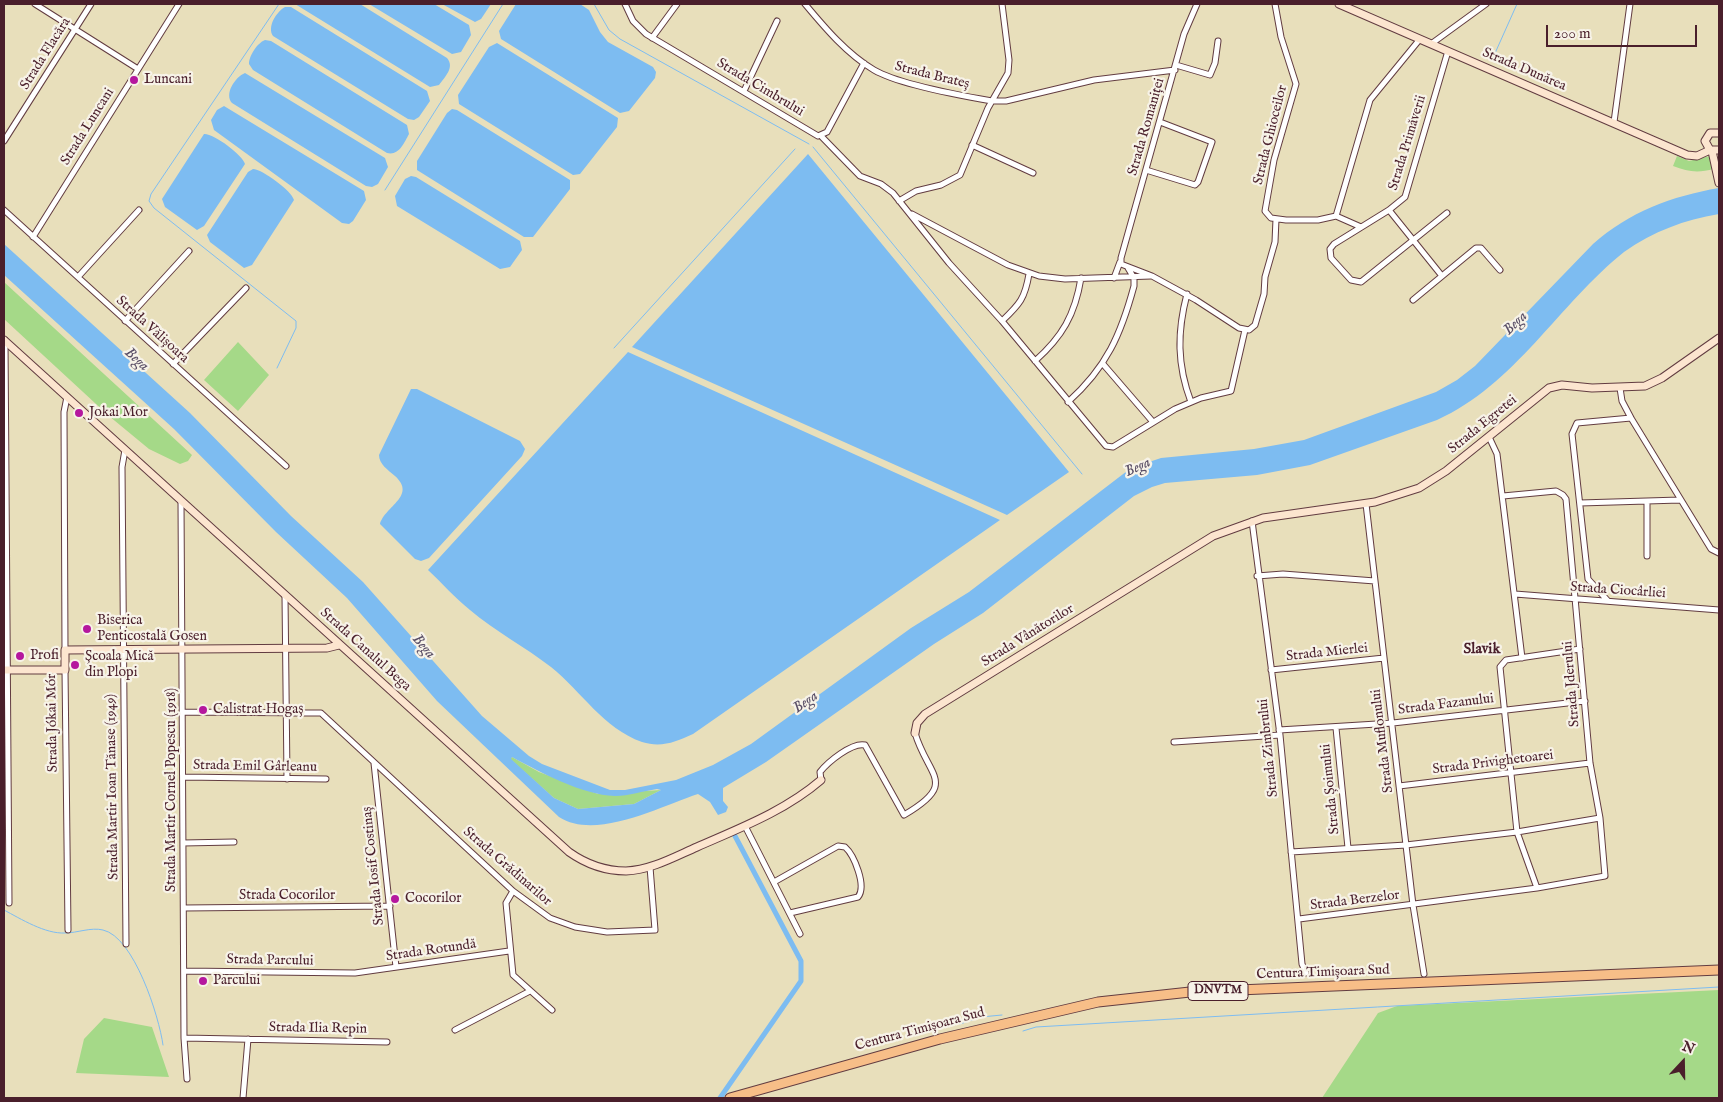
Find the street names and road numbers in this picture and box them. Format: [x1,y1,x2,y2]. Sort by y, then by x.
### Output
street label: Strada Flacăra [17,15,75,93]
street label: Strada Dunărea [1480,45,1568,95]
street label: Strada Cimbrului [713,55,807,121]
street label: Strada Brateș [893,59,971,93]
street label: Strada Romaniței [1125,76,1169,178]
street label: Strada Ghioceilor [1250,83,1292,187]
street label: Strada Luncani [58,85,118,169]
street label: Strada Primăverii [1386,93,1430,193]
street label: Strada Vălișoara [112,293,192,367]
street label: Strada Egretei [1445,392,1521,458]
street label: Strada Ciocârliei [1570,579,1666,603]
street label: Strada Vânătorilor [979,601,1077,671]
street label: Strada Canalul Bega [316,605,414,695]
street label: Strada Mierlei [1285,640,1369,666]
street label: Strada Jderului [1560,640,1584,728]
street label: Strada Jókai Mór [44,674,62,772]
street label: Strada Martir Cornel Popescu (1918) [164,688,180,892]
street label: Strada Muflonului [1368,688,1398,794]
street label: Strada Fazanului [1397,691,1495,719]
street label: Strada Martir Ioan Tănase (1949) [103,694,123,880]
street label: Strada Zimbrului [1255,698,1283,798]
street label: Strada Șoimului [1318,743,1344,835]
street label: Strada Privighetoarei [1432,747,1554,779]
street label: Strada Emil Gârleanu [193,758,317,776]
street label: Strada Iosif Costinaș [359,806,389,926]
street label: Strada Grădinarilor [459,824,555,910]
street label: Strada Berzelor [1309,887,1401,915]
street label: Strada Cocorilor [239,888,335,904]
street label: Strada Rotundă [385,936,477,966]
street label: Strada Parcului [226,952,314,970]
street label: Centura Timișoara Sud [1256,962,1390,984]
road number: DNVTM [1188,981,1248,1000]
street label: Centura Timișoara Sud [853,1005,987,1055]
street label: Strada Ilia Repin [269,1020,367,1038]

